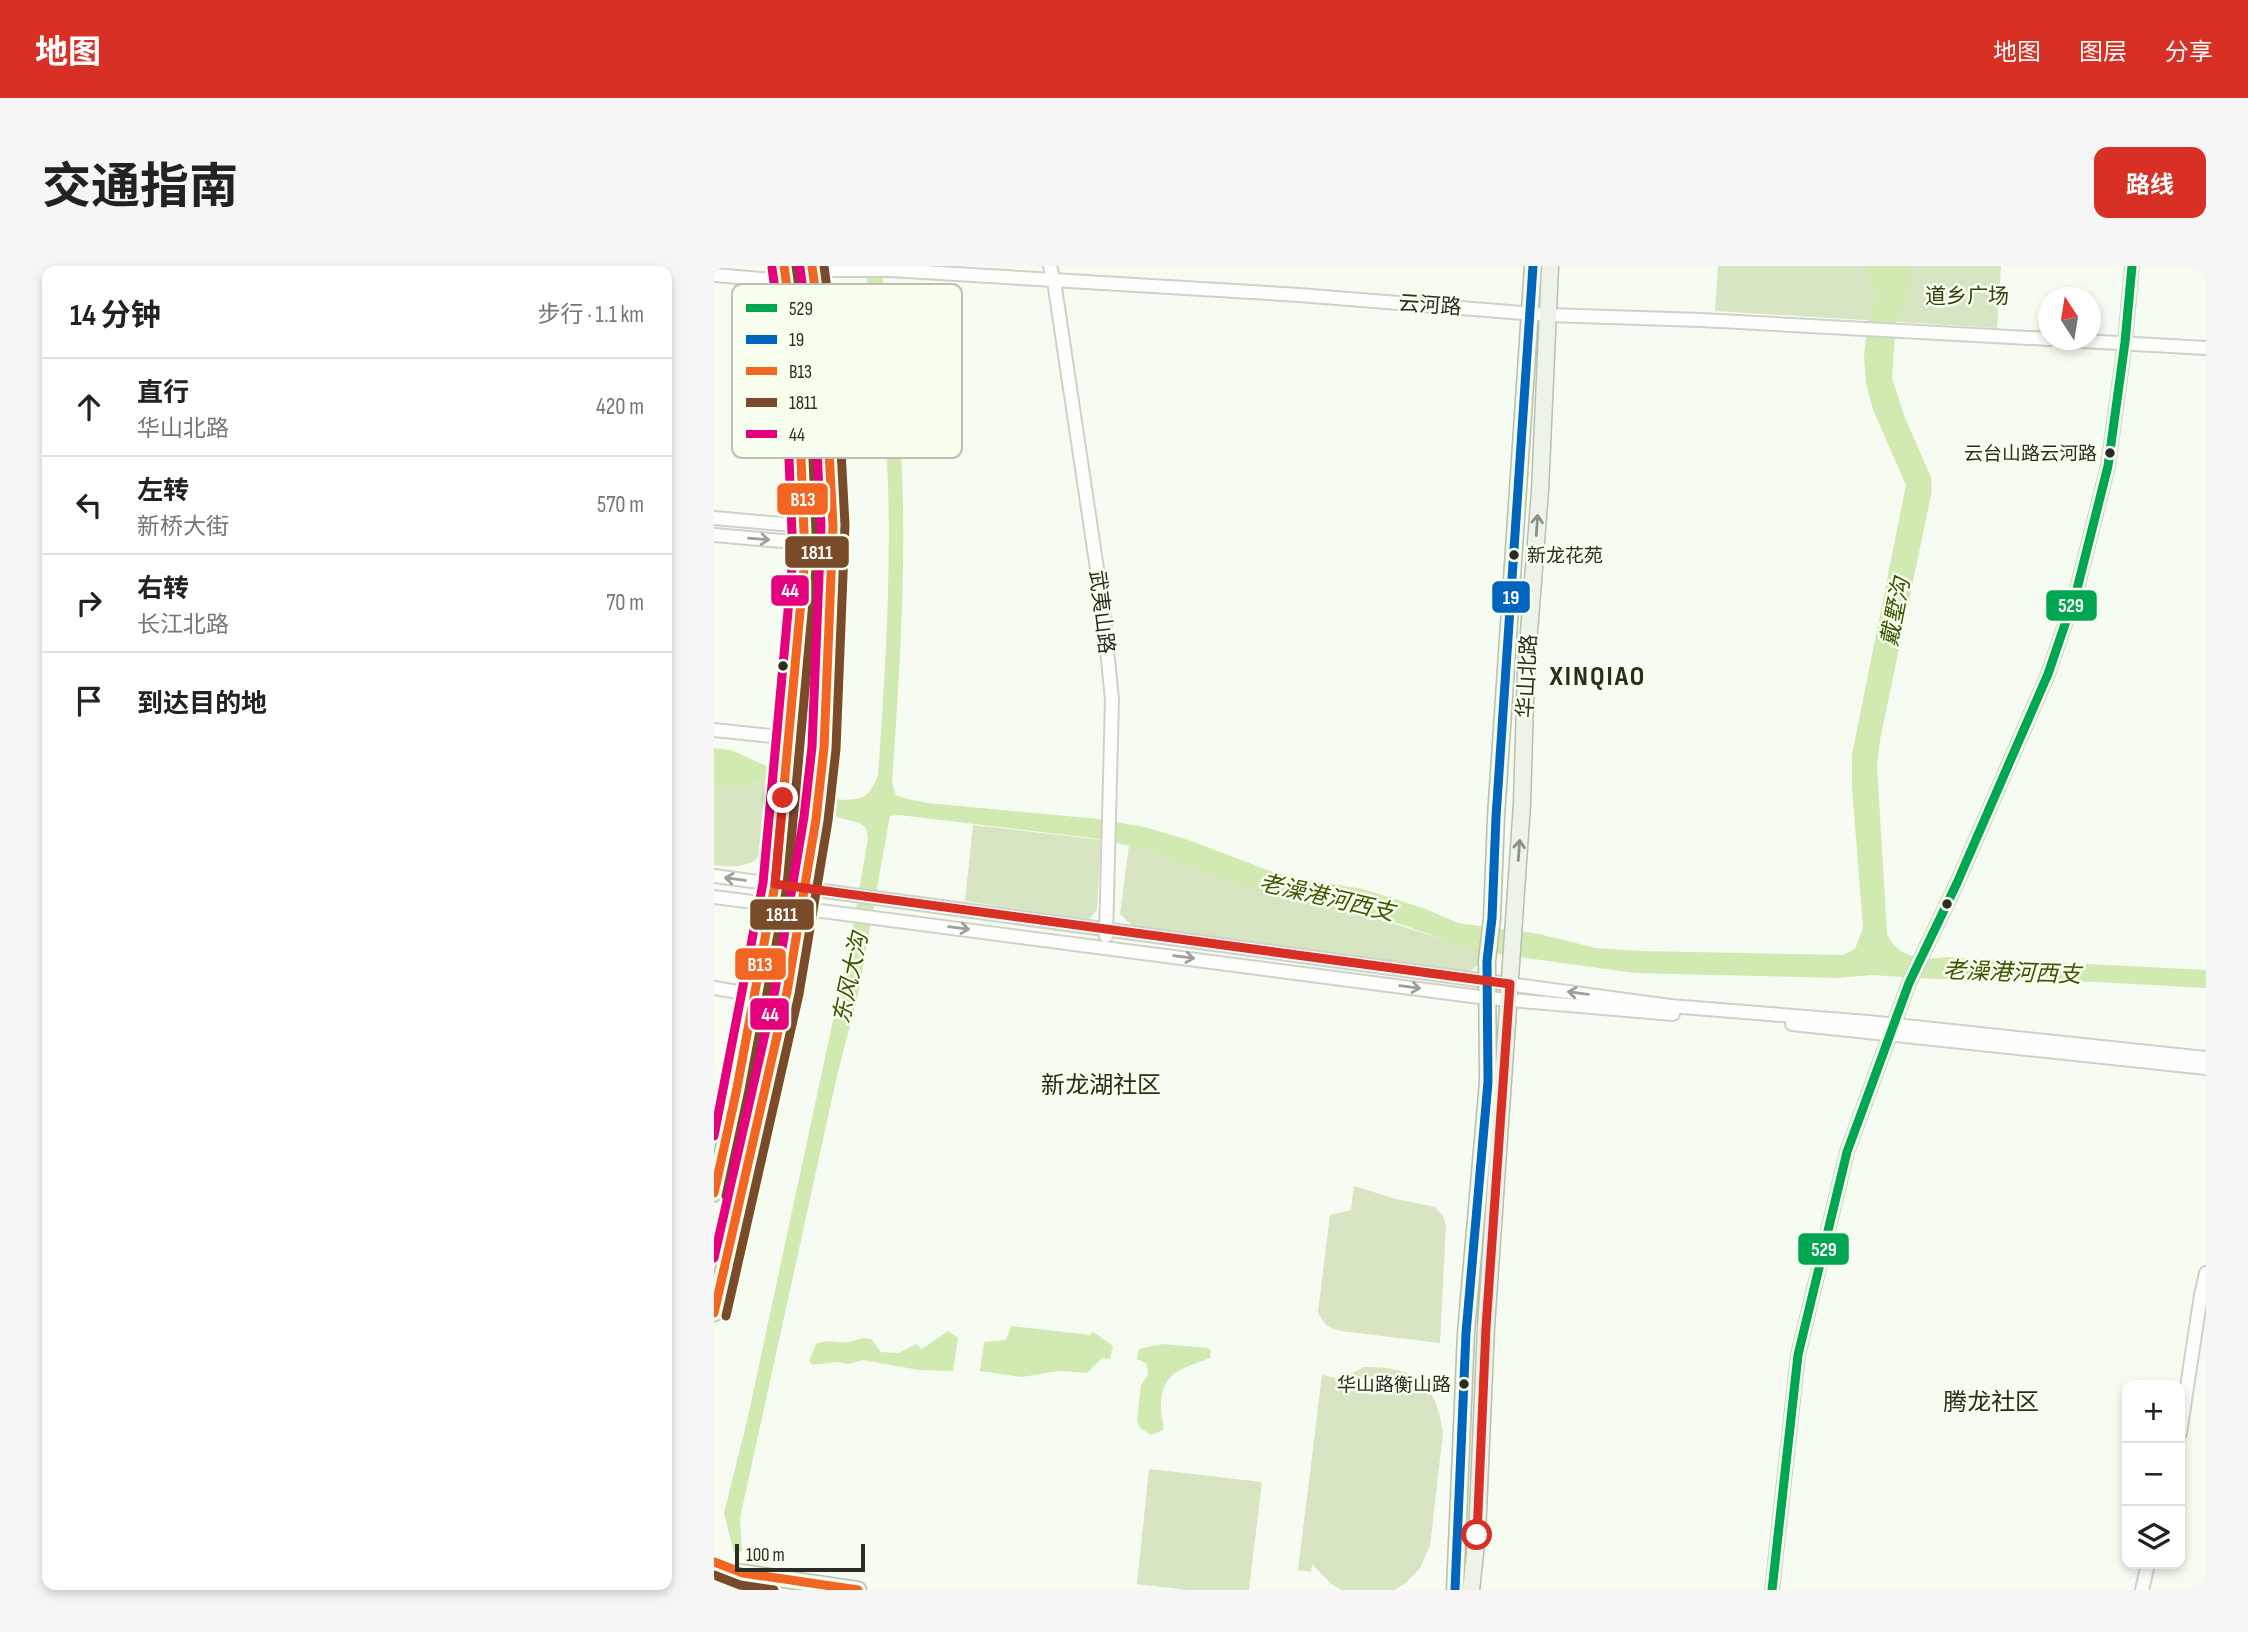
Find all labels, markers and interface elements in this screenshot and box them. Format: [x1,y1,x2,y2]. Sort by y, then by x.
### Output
text: 地图 [35,33,101,73]
text: 地图 [1993,38,2041,67]
text: 图层 [2079,38,2127,67]
text: 分享 [2165,38,2213,67]
button: 路线 [2094,147,2206,218]
text: 交通指南 [42,159,238,218]
legend [732,284,962,458]
park label: 道乡广场 [1925,284,2009,309]
north arrow [2038,287,2101,350]
street label: 云河路 [1398,291,1462,320]
text: 14 分钟 [70,298,161,334]
text: 529 [789,298,813,321]
text: 步行 · 1.1 km [538,301,644,329]
text: 19 [789,329,804,352]
text: B13 [789,361,812,384]
text: 直行 [137,378,189,409]
icon: ahead [70,388,108,426]
text: 1811 [789,392,818,415]
text: 420 m [596,393,644,421]
text: 华山北路 [137,415,229,443]
text: 44 [789,424,805,447]
place label: 云台山路云河路 [1964,443,2097,466]
marker: 云台山路云河路 [2103,446,2117,460]
text: 左转 [137,476,189,507]
line badge: B13 [776,482,829,516]
icon: left [70,486,108,524]
text: B13 [791,489,816,512]
text: 570 m [597,491,644,519]
text: 新桥大街 [137,513,229,541]
one-way arrow [1531,515,1544,537]
one-way arrow [748,533,770,546]
line badge: 1811 [784,535,850,569]
text: 1811 [801,542,833,565]
place label: 新龙花苑 [1527,545,1603,568]
marker: 新龙花苑 [1507,548,1521,562]
street label: 武夷山路 [1084,569,1119,655]
water label: 戴墅沟 [1876,573,1917,649]
text: 右转 [137,574,189,605]
line badge: 44 [770,574,810,607]
text: 44 [781,580,799,603]
line badge: 19 [1491,580,1531,614]
icon: right [70,584,108,622]
text: 19 [1503,587,1519,610]
text: 70 m [606,589,644,617]
line badge: 529 [2045,589,2098,622]
text: 529 [2058,595,2084,618]
text: 长江北路 [137,611,229,639]
street label: 华山北路 [1513,633,1542,719]
unlabelled marker [776,659,790,673]
district label: XINQIAO [1549,660,1646,693]
icon: arrive [70,682,108,720]
text: 到达目的地 [137,689,267,720]
route end [767,782,798,813]
one-way arrow [1513,839,1526,862]
water label: 老澡港河西支 [1256,869,1400,928]
one-way arrow [724,873,747,886]
unlabelled marker [1940,897,1954,911]
line badge: 1811 [749,898,815,931]
text: 1811 [766,904,798,927]
one-way arrow [947,922,970,935]
water label: 东风大沟 [828,927,875,1026]
line badge: B13 [734,947,787,981]
one-way arrow [1173,951,1195,964]
text: B13 [748,954,773,977]
water label: 老澡港河西支 [1943,957,2084,990]
one-way arrow [1398,981,1421,994]
one-way arrow [1567,986,1590,999]
line badge: 44 [749,997,790,1031]
text: 44 [761,1004,779,1027]
district label: 新龙湖社区 [1041,1071,1161,1100]
line badge: 529 [1797,1232,1850,1266]
text: 529 [1811,1239,1837,1262]
place label: 华山路衡山路 [1337,1374,1451,1397]
marker: 华山路衡山路 [1457,1377,1471,1391]
map controls [2122,1380,2185,1569]
button: + [2122,1380,2185,1443]
district label: 腾龙社区 [1943,1388,2039,1417]
button: − [2122,1443,2185,1506]
button: layers [2122,1506,2185,1569]
route start [1461,1519,1492,1550]
scale bar [735,1541,864,1573]
text: 100 m [746,1544,785,1567]

